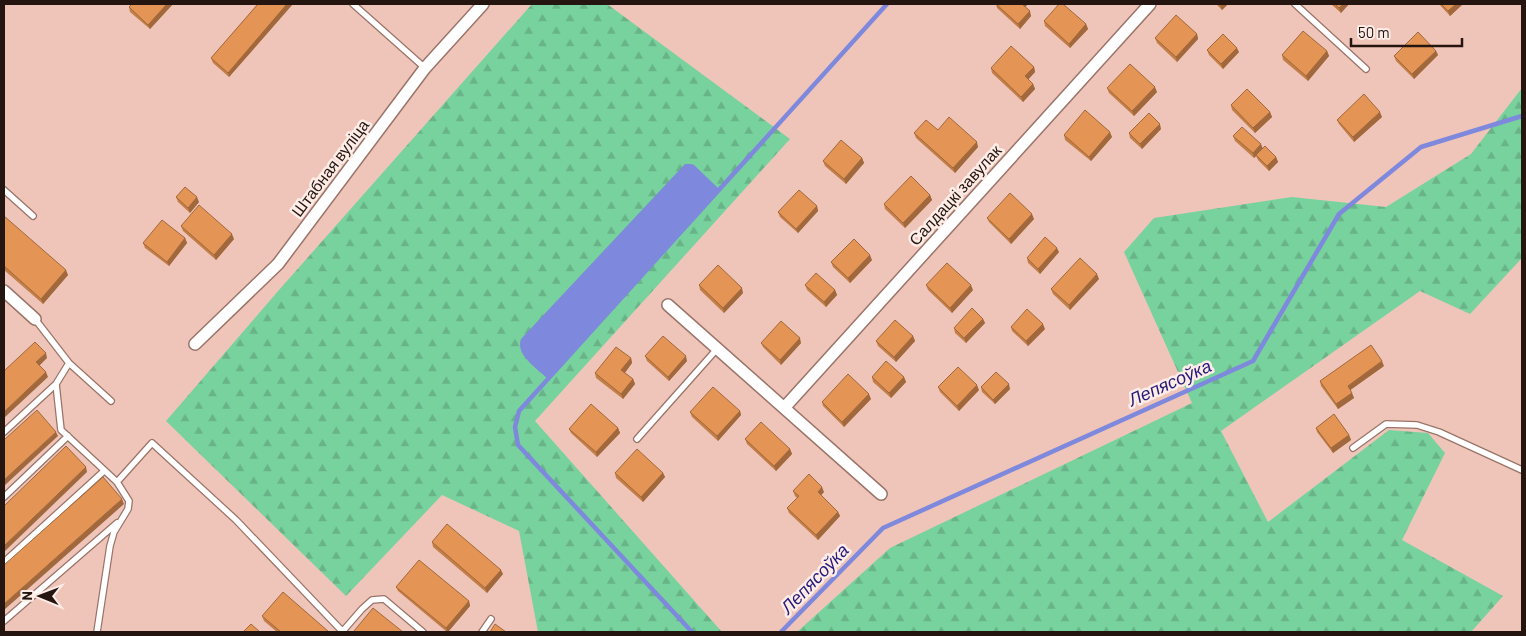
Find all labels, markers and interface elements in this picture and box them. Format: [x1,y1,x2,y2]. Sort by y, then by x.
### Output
scale bar [1351,15,1462,47]
text: 50 m [1358,23,1390,41]
street label: Штабная вуліца [287,115,372,220]
street label: Салдацкі завулак [905,140,1005,249]
water label: Лепясоўка [1124,354,1214,411]
water label: Лепясоўка [775,539,853,618]
north arrow [15,571,65,621]
text: N [18,591,35,601]

